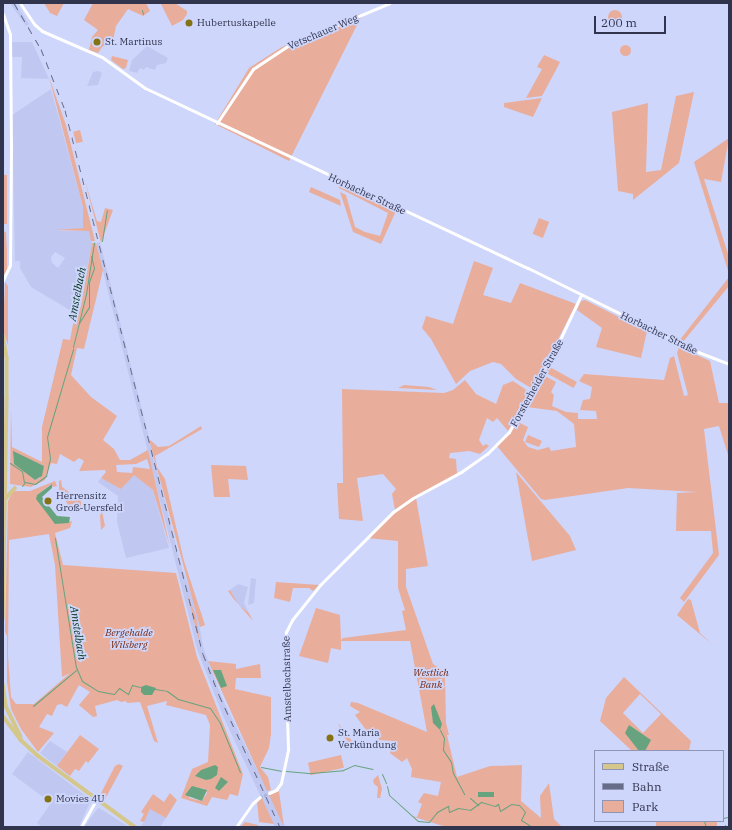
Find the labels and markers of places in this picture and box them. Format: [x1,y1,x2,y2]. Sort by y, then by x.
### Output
place label: Hubertuskapelle [197,17,276,29]
marker: Hubertuskapelle [184,18,194,28]
place label: St. Martinus [105,36,162,48]
marker: St. Martinus [92,37,102,47]
place label: Herrensitz Groß-Uersfeld [56,489,123,512]
marker: Herrensitz Groß-Uersfeld [43,496,53,506]
place label: St. Maria Verkündung [338,726,396,750]
marker: St. Maria Verkündung [325,733,335,743]
place label: Movies 4U [56,793,105,805]
marker: Movies 4U [43,794,53,804]

